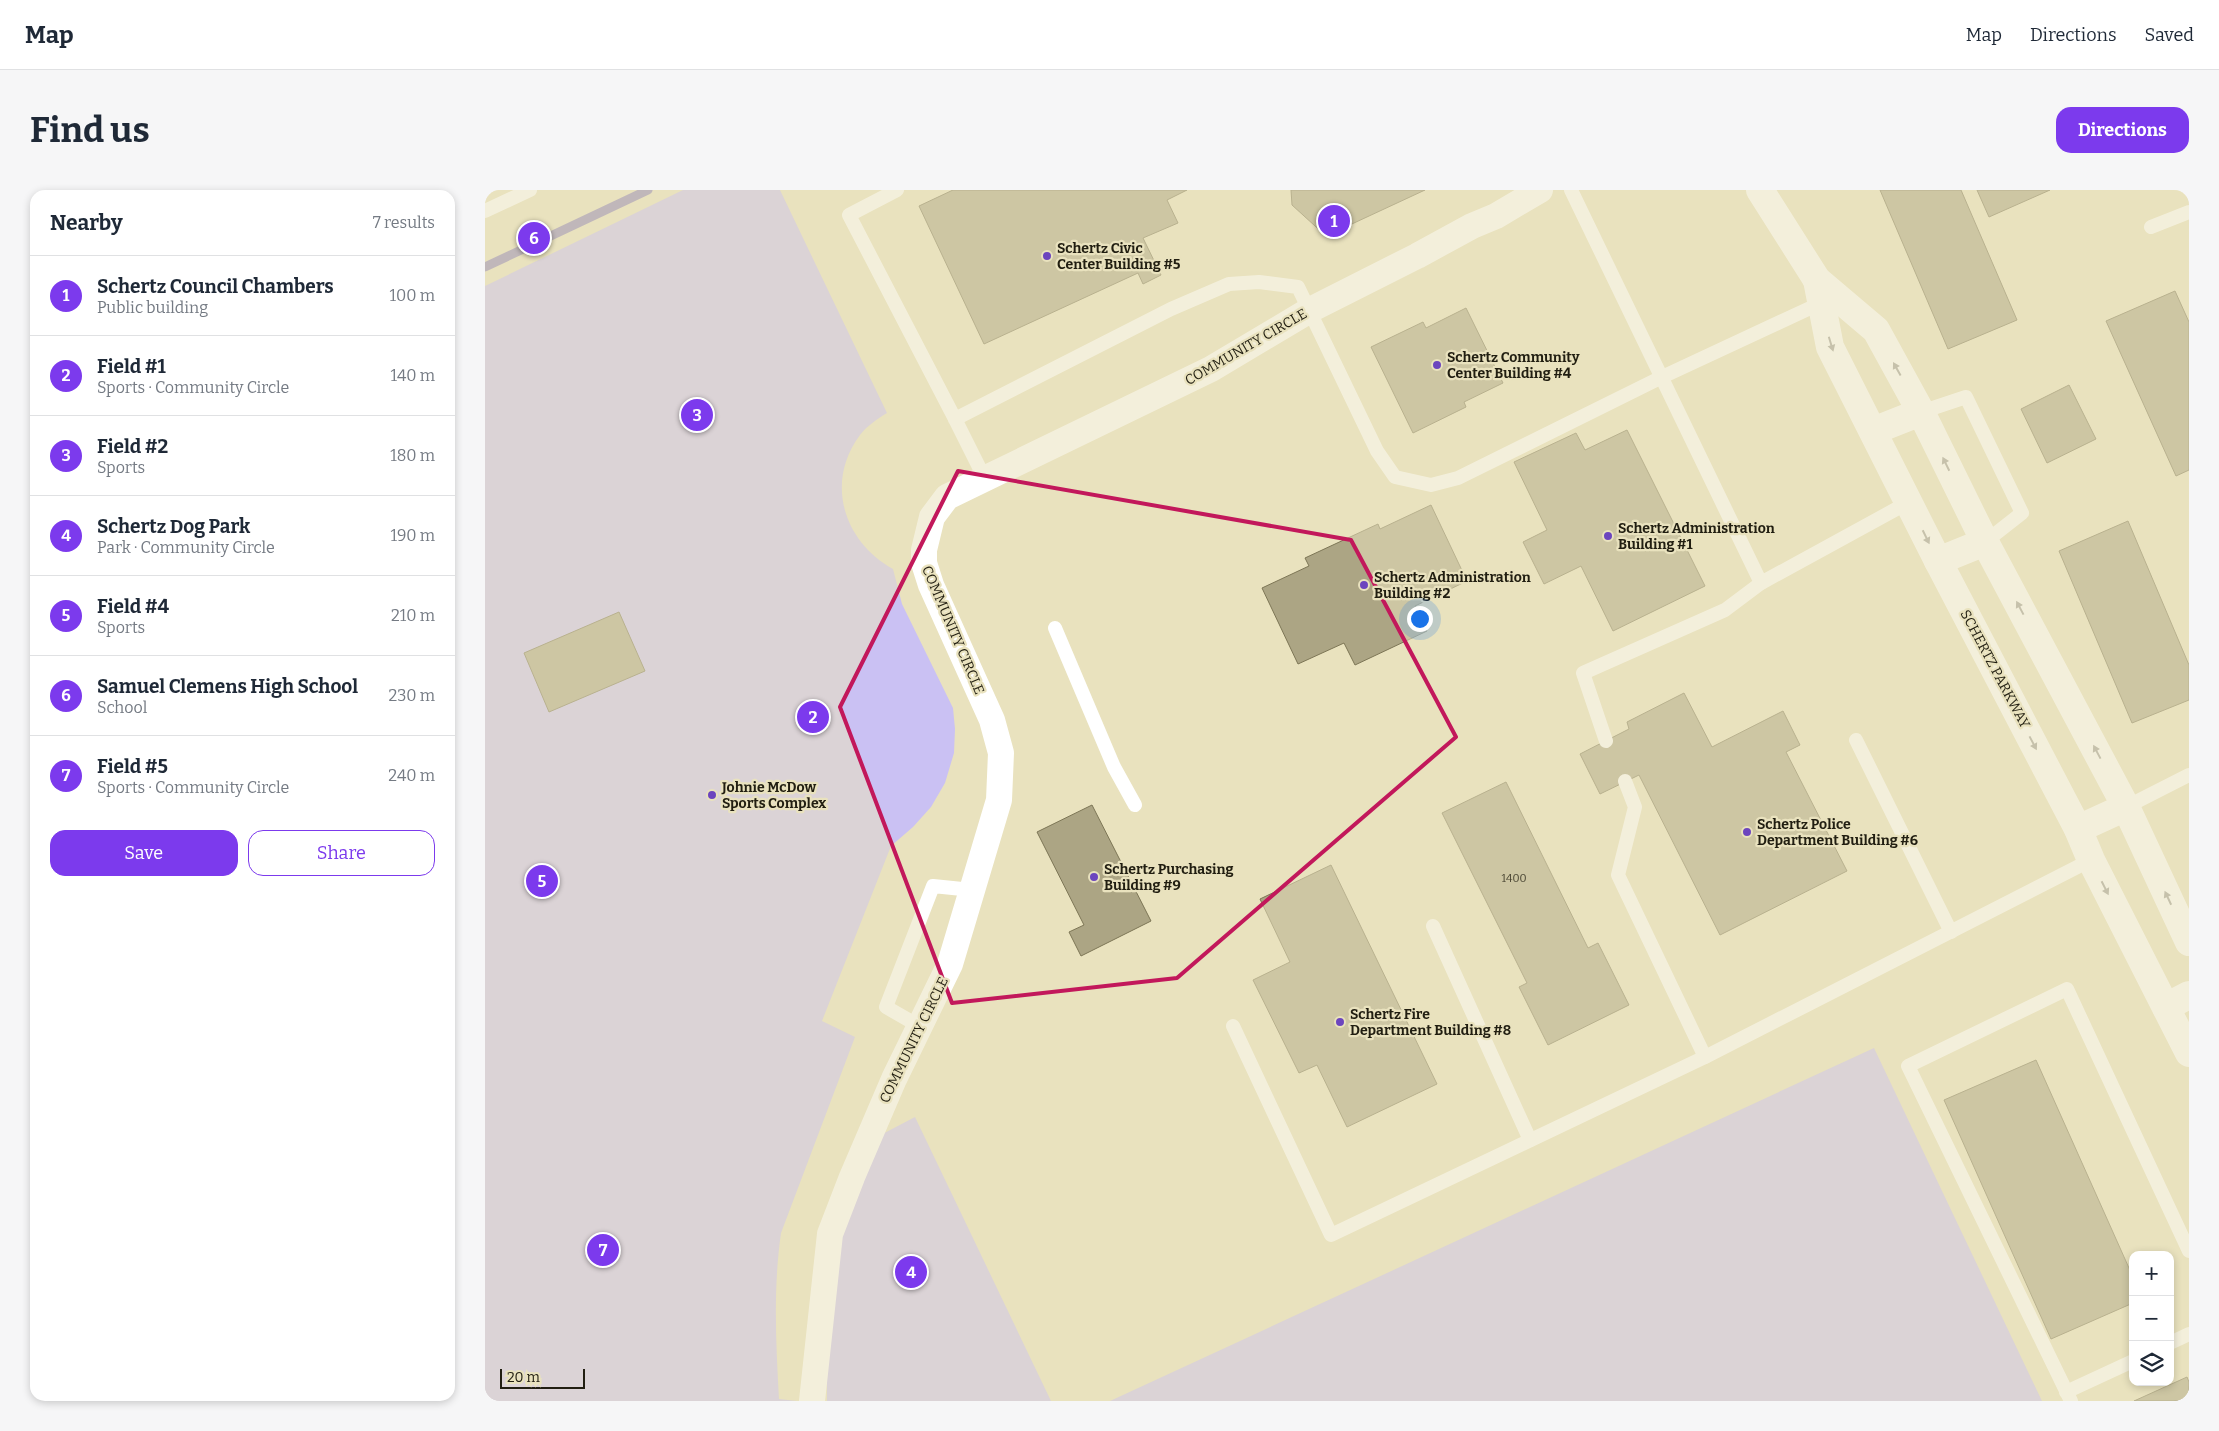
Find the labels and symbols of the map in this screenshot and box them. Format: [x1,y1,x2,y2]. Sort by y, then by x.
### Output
pin: 1 [1318,202,1350,240]
pin: 6 [518,219,550,257]
place label: Schertz Civic Center Building #5 [1057,240,1181,273]
marker: Schertz Civic Center Building #5 [1041,250,1053,262]
street label: COMMUNITY CIRCLE [1182,305,1310,389]
one-way arrow [1827,337,1835,352]
place label: Schertz Community Center Building #4 [1447,349,1580,382]
marker: Schertz Community Center Building #4 [1431,359,1443,371]
one-way arrow [1893,362,1901,376]
pin: 3 [681,396,713,434]
one-way arrow [1942,456,1950,471]
place label: Schertz Administration Building #1 [1618,520,1775,553]
marker: Schertz Administration Building #1 [1602,530,1614,542]
one-way arrow [1922,530,1930,544]
street label: COMMUNITY CIRCLE [918,563,988,697]
place label: Schertz Administration Building #2 [1374,569,1531,602]
marker: Schertz Administration Building #2 [1358,579,1370,591]
one-way arrow [2016,602,2025,615]
your location [1407,606,1433,632]
street label: SCHERTZ PARKWAY [1957,607,2033,731]
pin: 2 [797,698,829,736]
one-way arrow [2029,736,2037,750]
one-way arrow [2092,745,2101,759]
place label: Johnie McDow Sports Complex [721,779,826,812]
marker: Johnie McDow Sports Complex [706,789,718,801]
place label: Schertz Police Department Building #6 [1757,816,1918,849]
marker: Schertz Police Department Building #6 [1741,826,1753,838]
place label: Schertz Purchasing Building #9 [1104,861,1234,894]
pin: 5 [526,862,558,900]
marker: Schertz Purchasing Building #9 [1088,871,1100,883]
house number: 1400 [1502,872,1527,885]
one-way arrow [2101,881,2109,896]
one-way arrow [2164,891,2172,905]
street label: COMMUNITY CIRCLE [876,974,952,1106]
place label: Schertz Fire Department Building #8 [1350,1006,1511,1039]
marker: Schertz Fire Department Building #8 [1334,1016,1346,1028]
pin: 7 [587,1231,619,1269]
pin: 4 [895,1253,927,1291]
scale bar [500,1366,585,1389]

